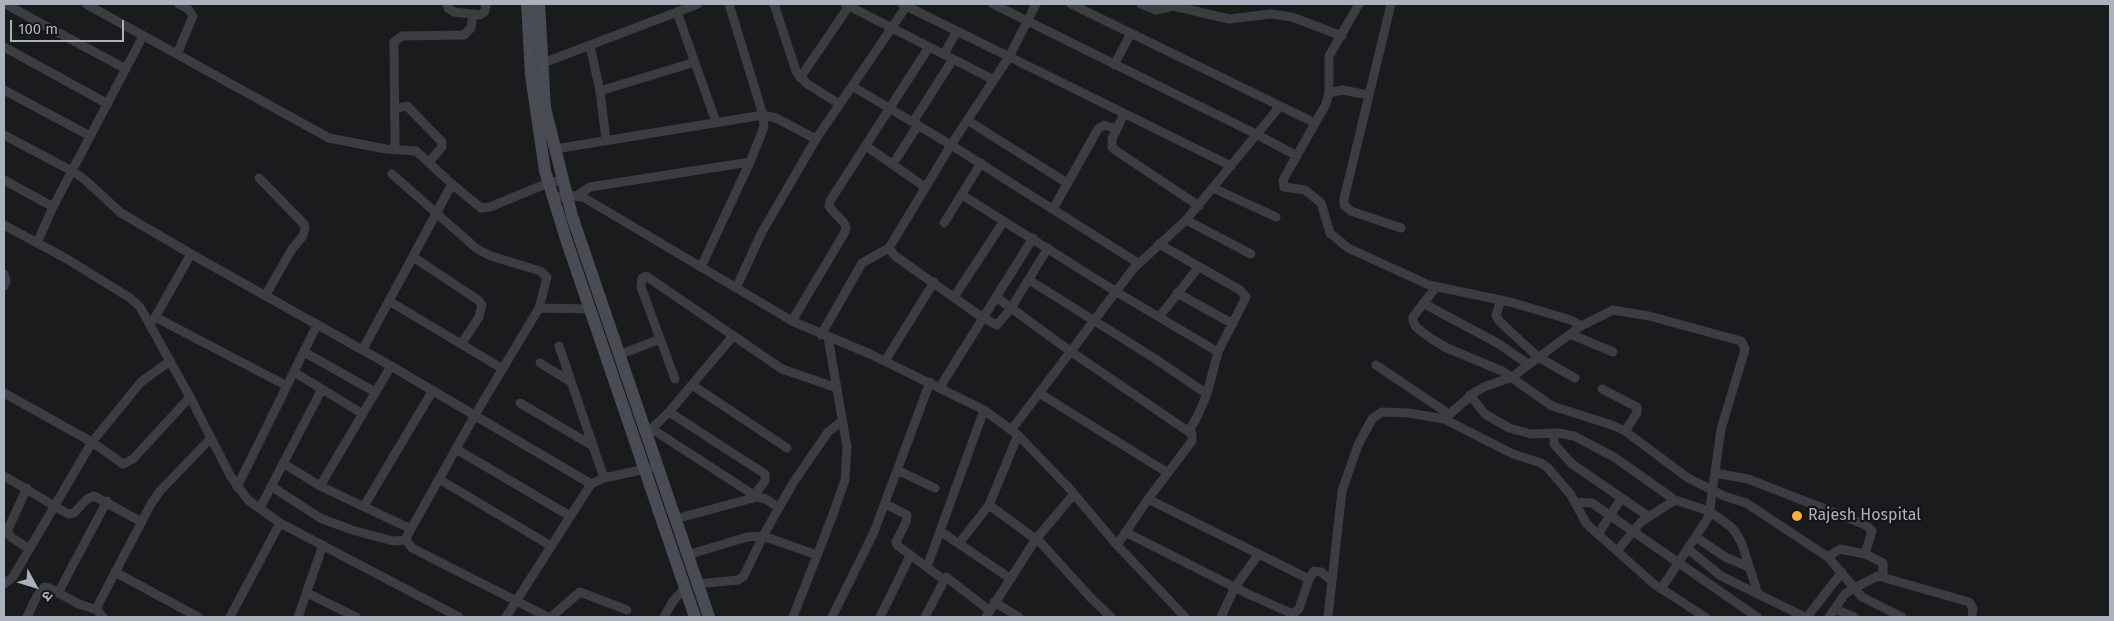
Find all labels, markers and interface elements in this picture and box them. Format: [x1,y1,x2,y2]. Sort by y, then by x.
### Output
scale bar [12,10,126,42]
text: 100 m [18,20,58,38]
place label: Rajesh Hospital [1808,506,1921,526]
marker: Rajesh Hospital [1790,509,1804,523]
north arrow [10,561,60,611]
text: उ [38,587,56,604]

